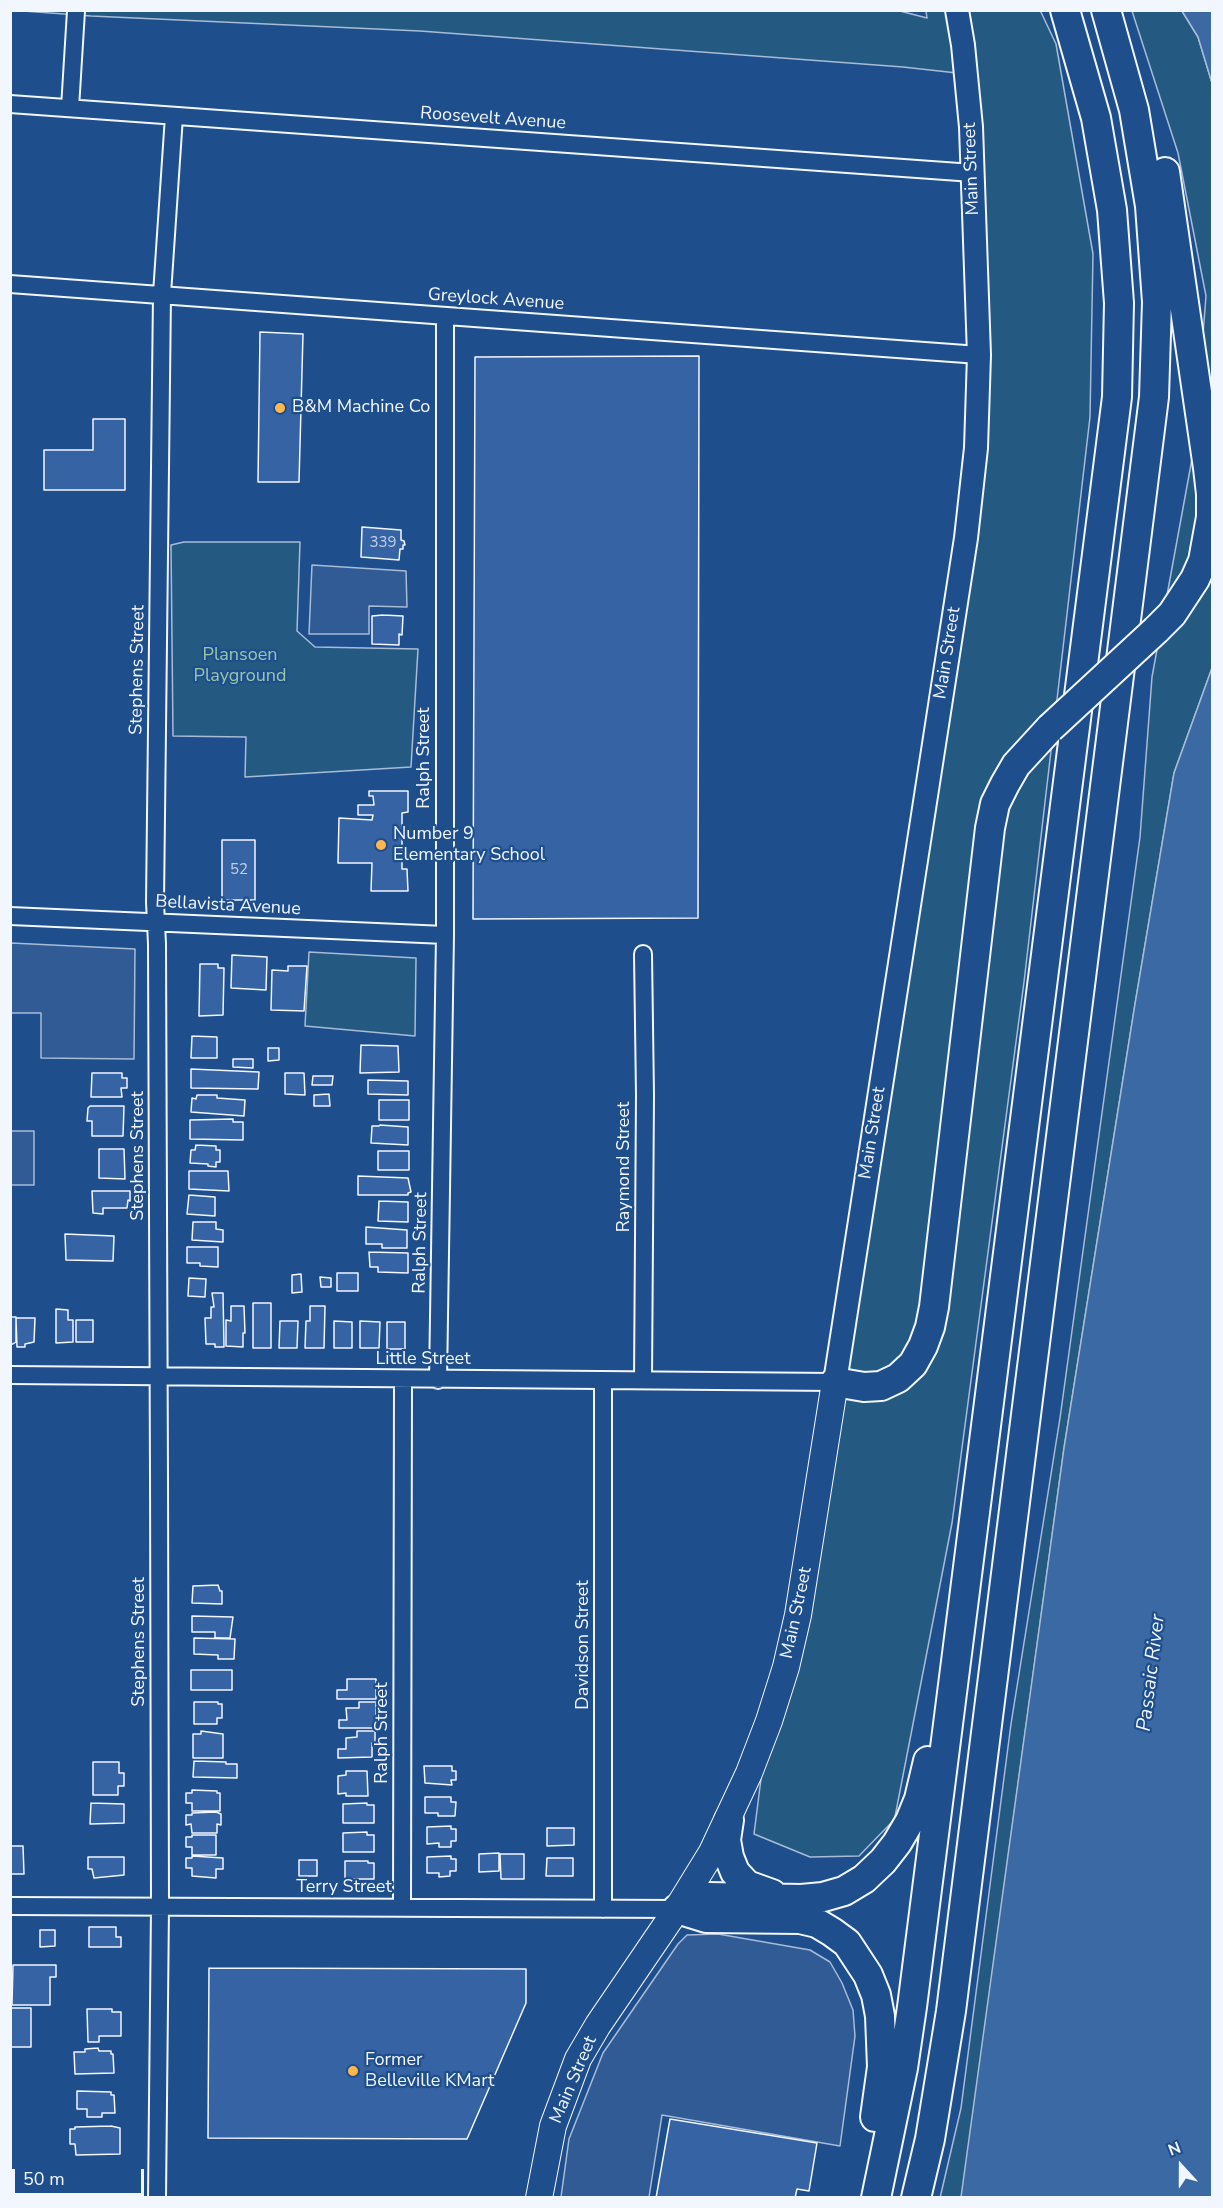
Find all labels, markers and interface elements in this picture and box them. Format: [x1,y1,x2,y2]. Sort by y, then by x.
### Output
street label: Roosevelt Avenue [419,103,567,135]
street label: Main Street [960,122,984,216]
street label: Greylock Avenue [427,284,565,316]
place label: B&M Machine Co [292,397,430,419]
marker: B&M Machine Co [273,401,287,415]
house number: 339 [370,534,396,552]
street label: Stephens Street [126,605,150,735]
street label: Main Street [930,605,966,701]
park label: Plansoen Playground [194,645,286,688]
street label: Ralph Street [414,707,436,809]
place label: Number 9 Elementary School [393,824,545,866]
marker: Number 9 Elementary School [374,838,388,852]
house number: 52 [230,861,248,879]
street label: Bellavista Avenue [155,891,301,921]
street label: Main Street [855,1085,891,1181]
street label: Stephens Street [128,1091,150,1221]
street label: Raymond Street [614,1102,636,1232]
street label: Ralph Street [409,1192,433,1294]
street label: Little Street [376,1349,470,1371]
street label: Main Street [777,1565,817,1661]
street label: Stephens Street [129,1577,151,1707]
street label: Davidson Street [573,1580,595,1710]
water label: Passaic River [1133,1613,1171,1733]
street label: Ralph Street [372,1682,394,1784]
street label: Terry Street [296,1877,392,1899]
street label: Main Street [546,2033,602,2127]
place label: Former Belleville KMart [365,2050,494,2092]
marker: Former Belleville KMart [346,2064,360,2078]
north arrow [1151,2136,1211,2196]
text: N [1165,2137,1184,2162]
scale bar [15,2157,147,2195]
text: 50 m [23,2167,65,2191]

